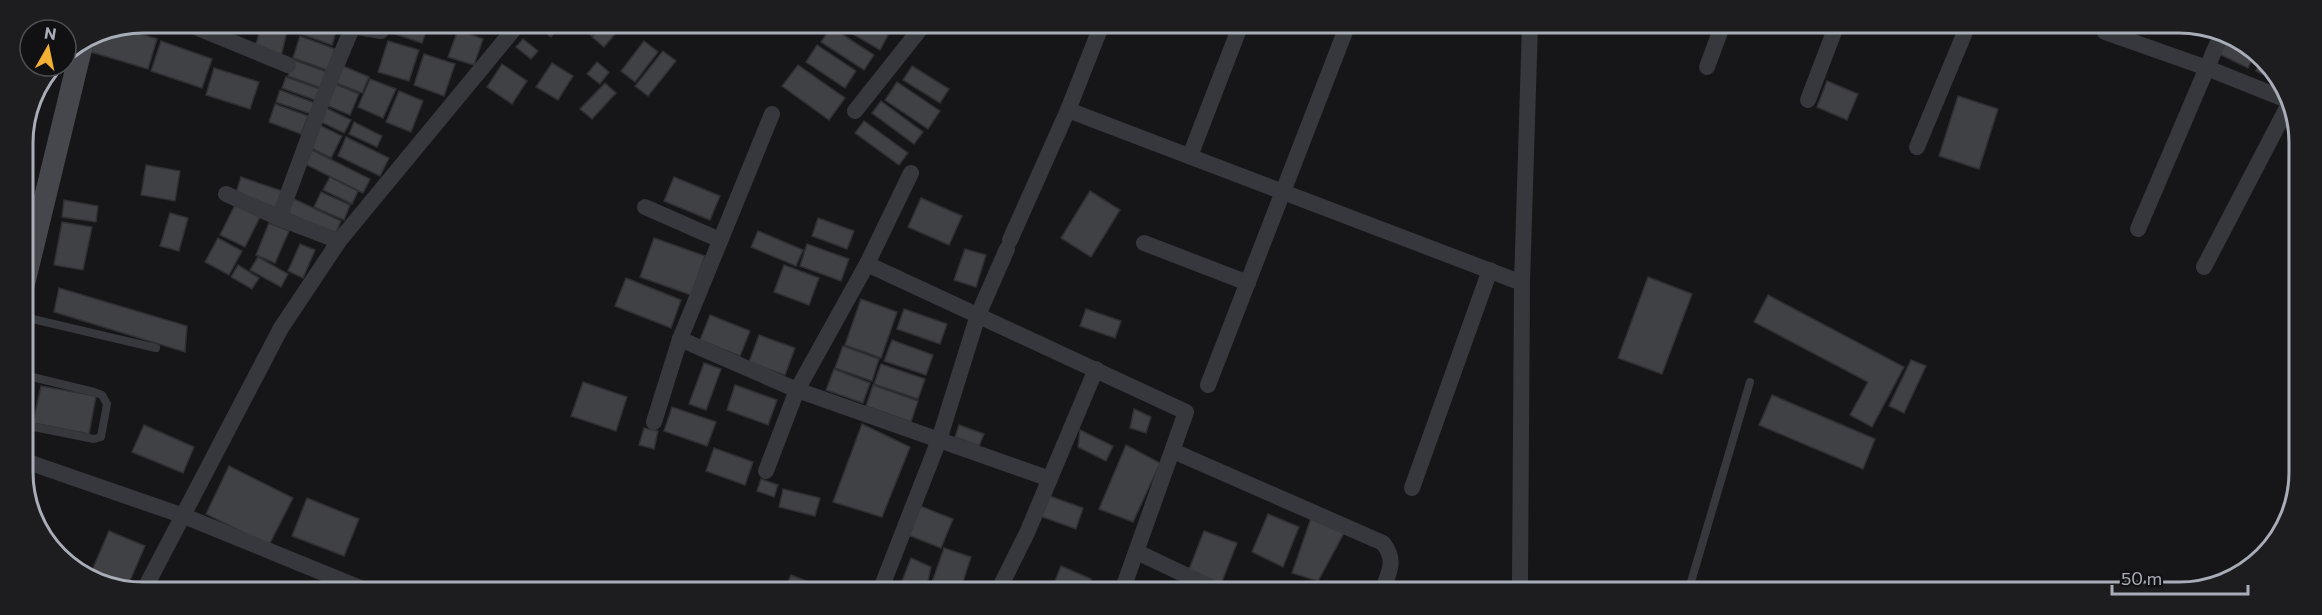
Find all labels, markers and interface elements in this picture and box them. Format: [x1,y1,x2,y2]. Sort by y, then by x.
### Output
north arrow [18,18,78,78]
text: N [43,22,58,43]
scale bar [2112,558,2248,596]
text: 50 m [2121,567,2162,589]

